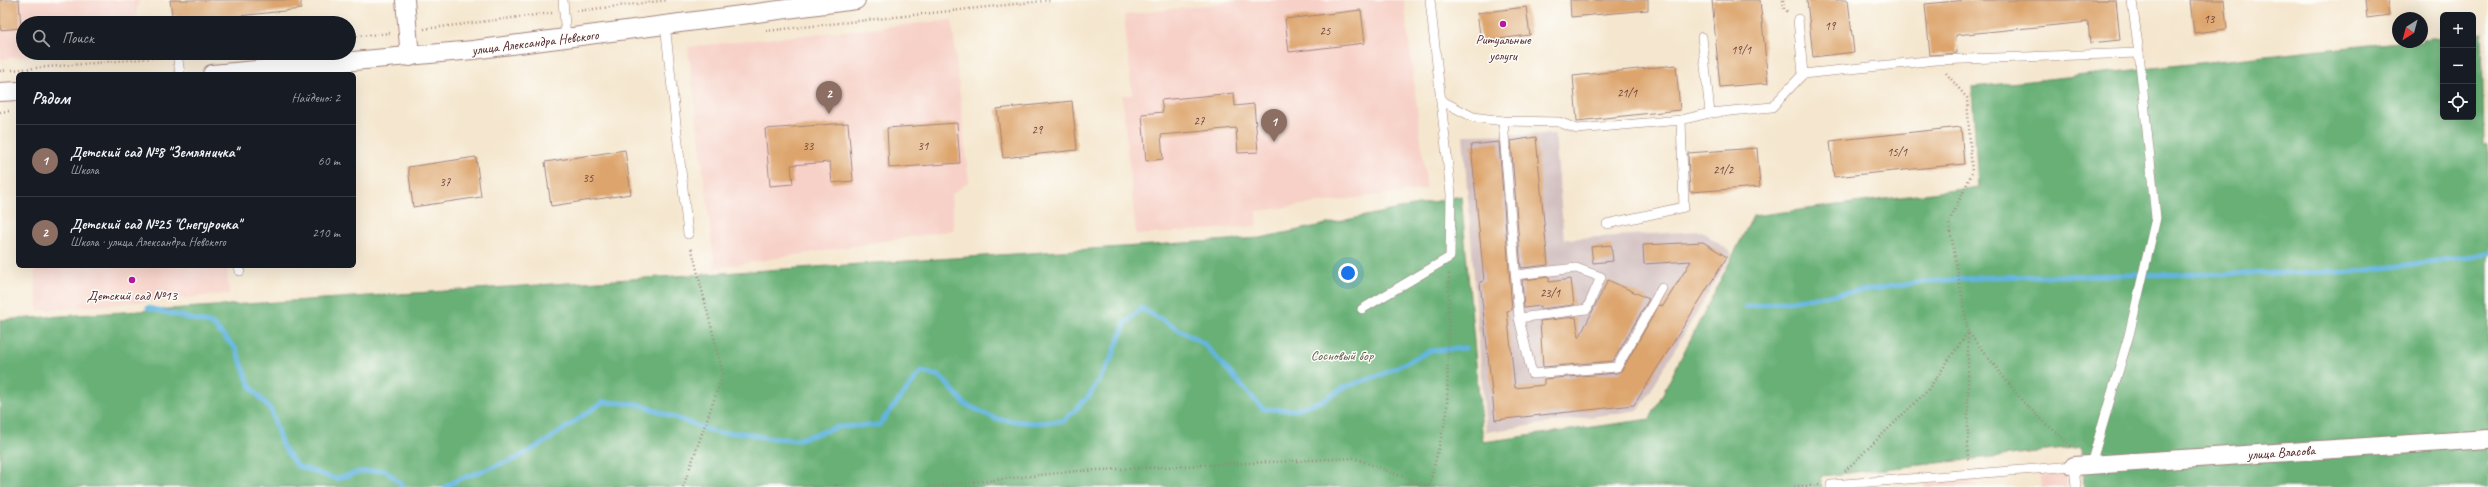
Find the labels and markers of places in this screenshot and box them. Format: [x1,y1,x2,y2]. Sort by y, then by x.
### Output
marker: Ритуальные услуги [1498,19,1508,29]
place label: Ритуальные услуги [1476,31,1532,64]
pin: 2 [816,81,842,114]
pin: 1 [1261,109,1287,142]
marker: Детский сад №13 [127,275,137,285]
place label: Детский сад №13 [87,287,179,304]

